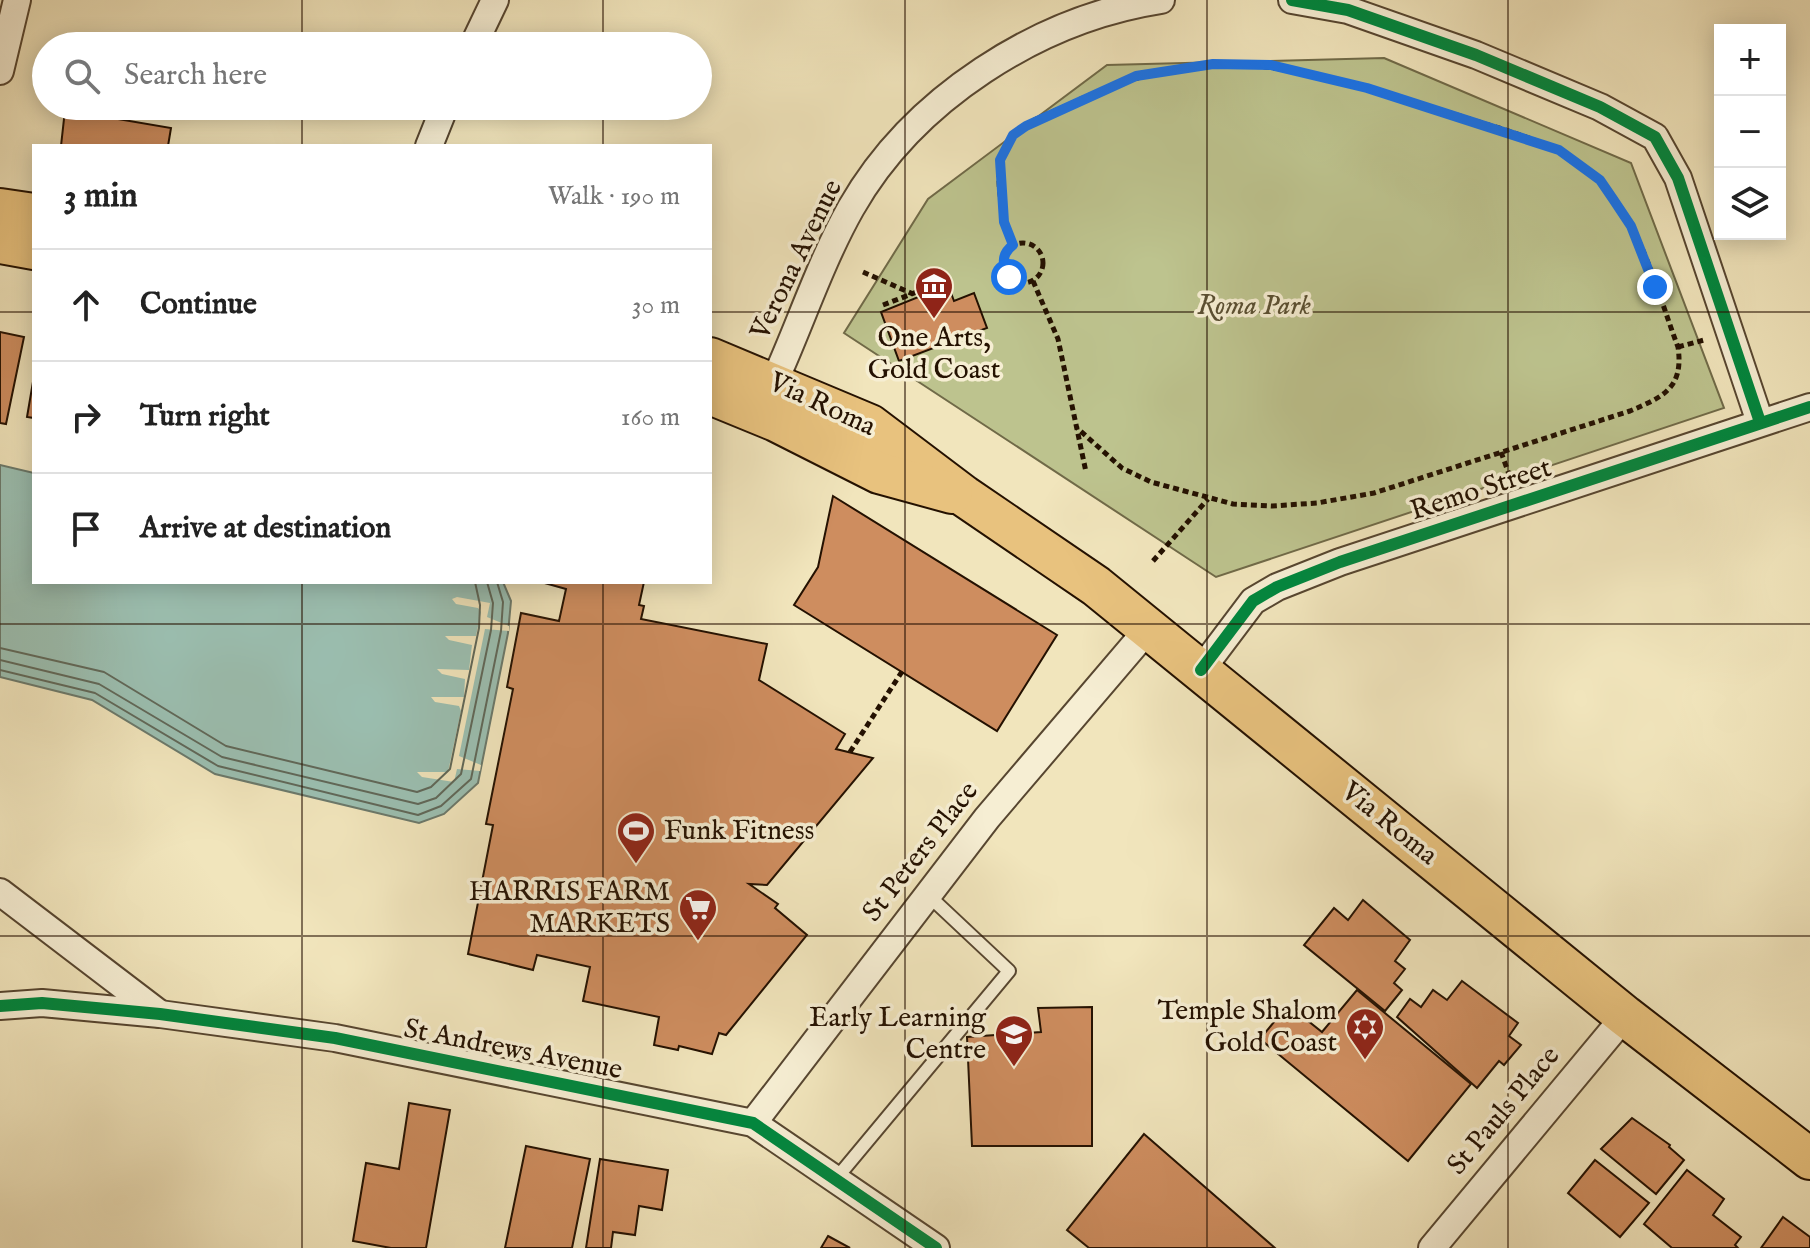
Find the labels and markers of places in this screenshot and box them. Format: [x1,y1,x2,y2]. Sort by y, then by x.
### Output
museum icon: One Arts, Gold Coast [913,265,955,320]
place label: One Arts, Gold Coast [868,321,1001,388]
sports icon: Funk Fitness [615,810,657,865]
place label: Funk Fitness [664,814,814,849]
place label: HARRIS FARM MARKETS [469,875,670,942]
supermarket icon: HARRIS FARM MARKETS [677,887,719,942]
place label: Temple Shalom Gold Coast [1157,994,1337,1061]
place label: Early Learning Centre [809,1001,987,1068]
synagogue icon: Temple Shalom Gold Coast [1344,1006,1386,1061]
school or university icon: Early Learning Centre [993,1013,1035,1068]

